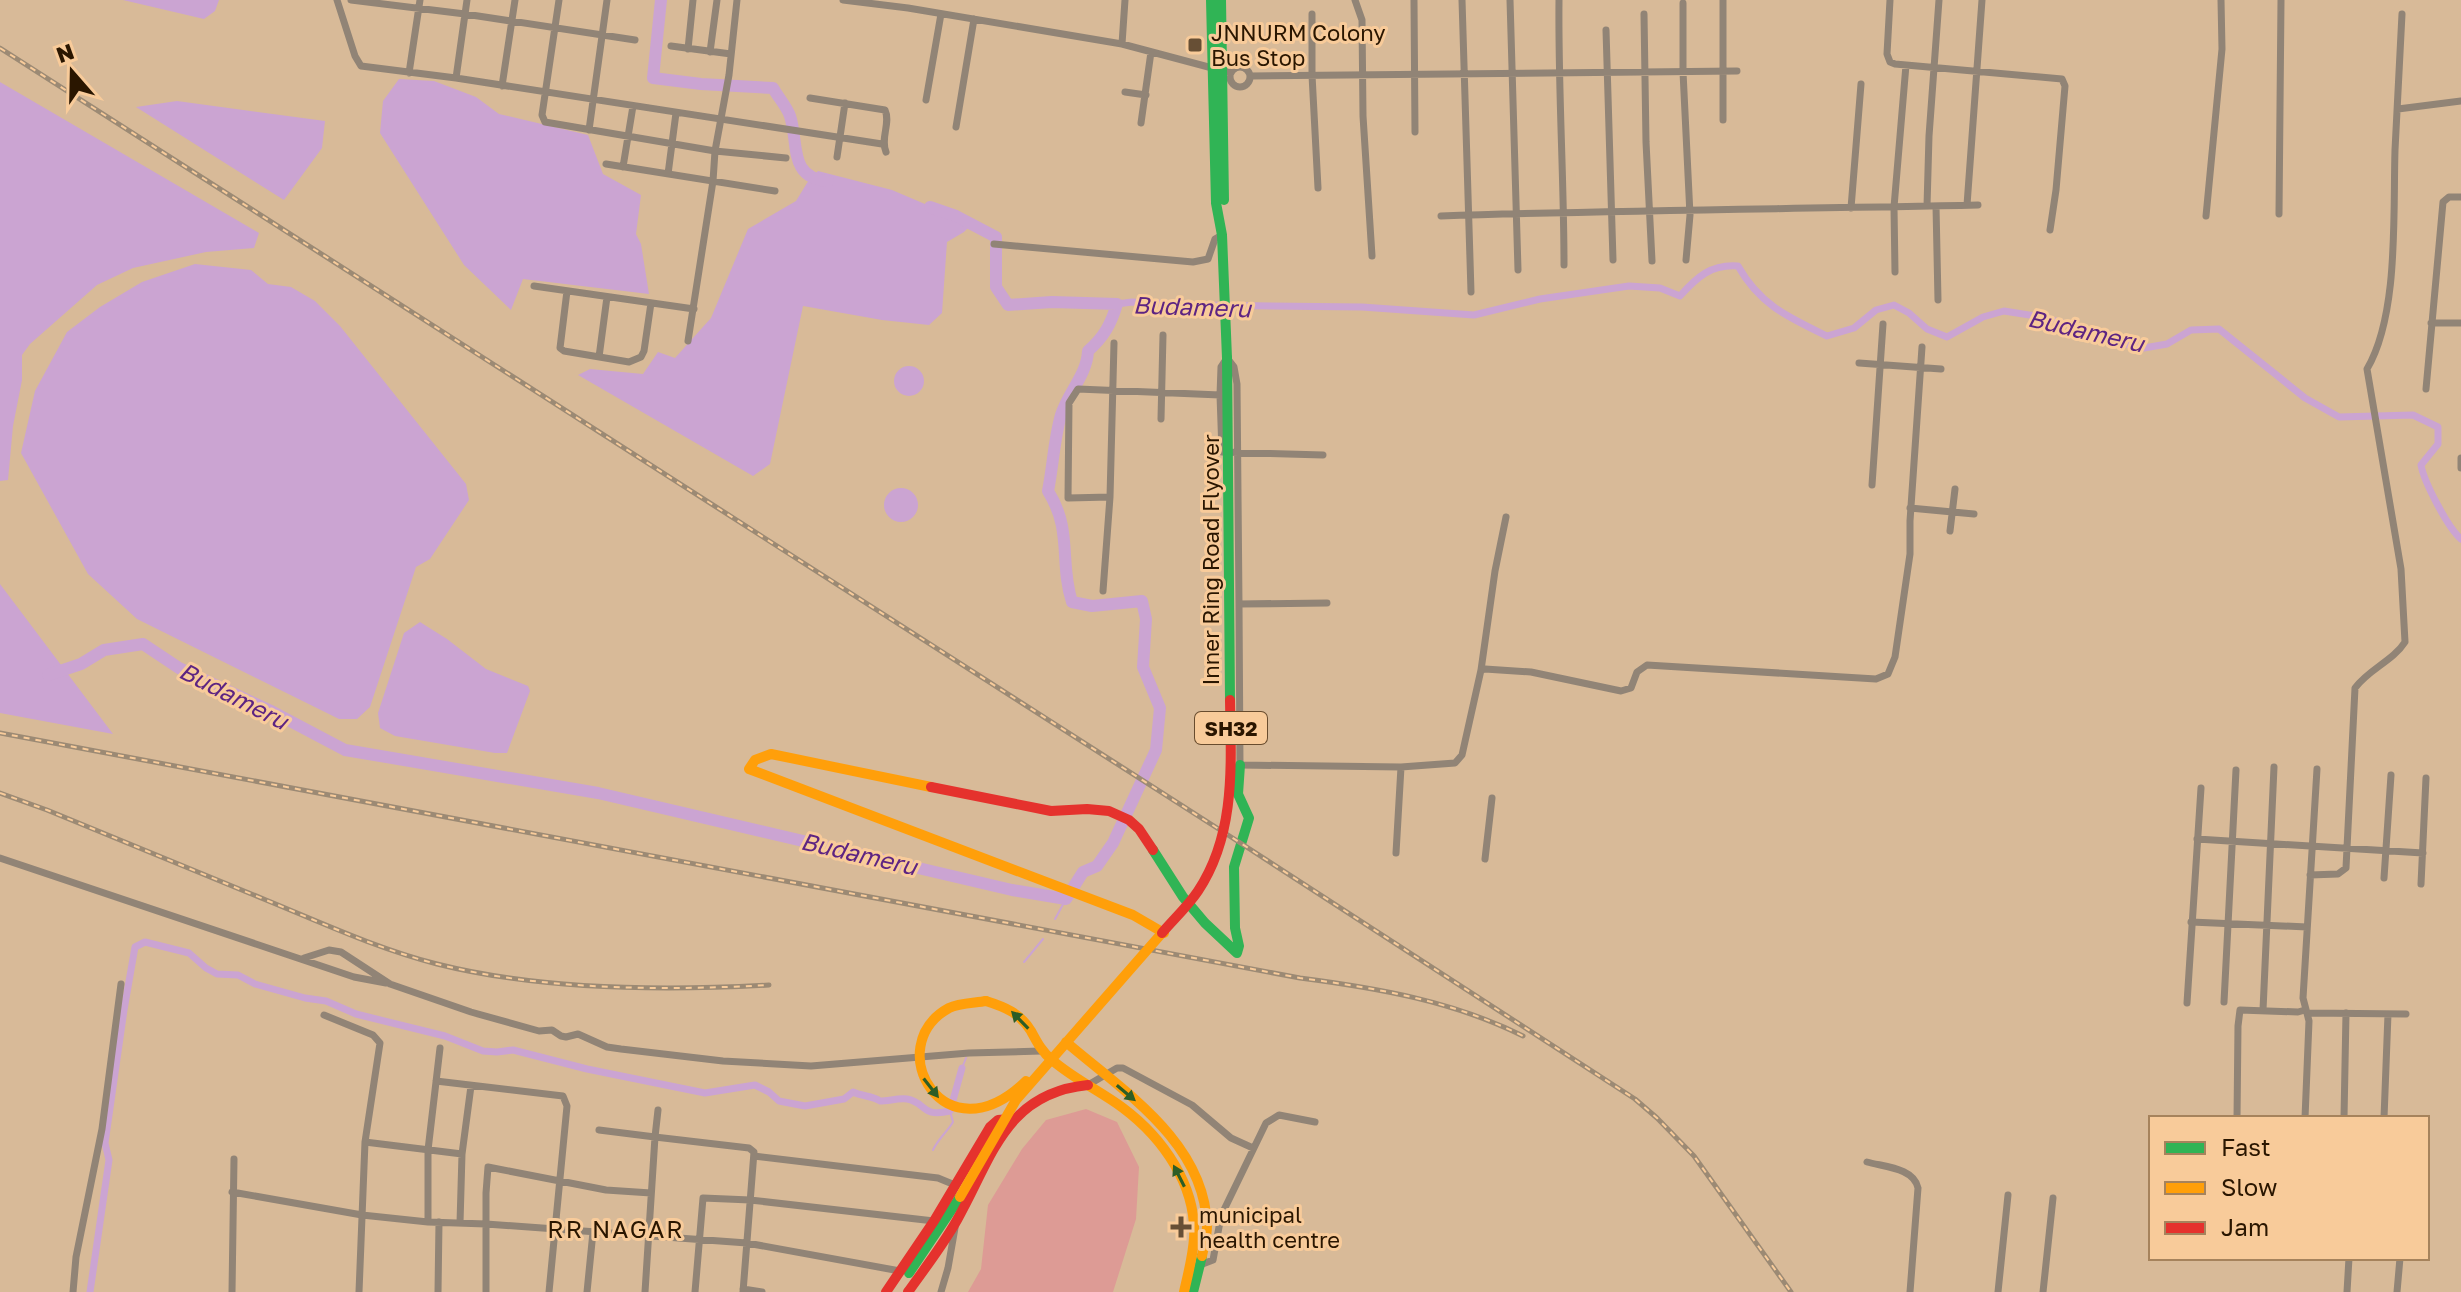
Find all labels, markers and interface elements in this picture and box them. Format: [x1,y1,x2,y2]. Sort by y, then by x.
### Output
place label: JNNURM Colony Bus Stop [1211,19,1386,71]
north arrow [32,32,112,112]
marker: JNNURM Colony Bus Stop [1186,36,1204,54]
text: N [53,37,77,68]
water label: Budameru [1133,289,1253,323]
water label: Budameru [2025,303,2148,358]
street label: Inner Ring Road Flyover [1197,434,1224,686]
water label: Budameru [175,655,294,735]
road number: SH32 [1195,712,1267,744]
water label: Budameru [798,826,921,881]
one-way arrow [1012,1011,1030,1030]
one-way arrow [923,1078,939,1098]
one-way arrow [1116,1084,1136,1101]
legend [2149,1116,2429,1260]
text: Fast [2221,1132,2271,1161]
one-way arrow [1172,1165,1186,1188]
text: Slow [2221,1172,2277,1201]
place label: municipal health centre [1199,1201,1340,1253]
text: Jam [2221,1212,2269,1241]
district label: RR NAGAR [547,1214,685,1243]
marker: municipal health centre [1170,1216,1192,1238]

